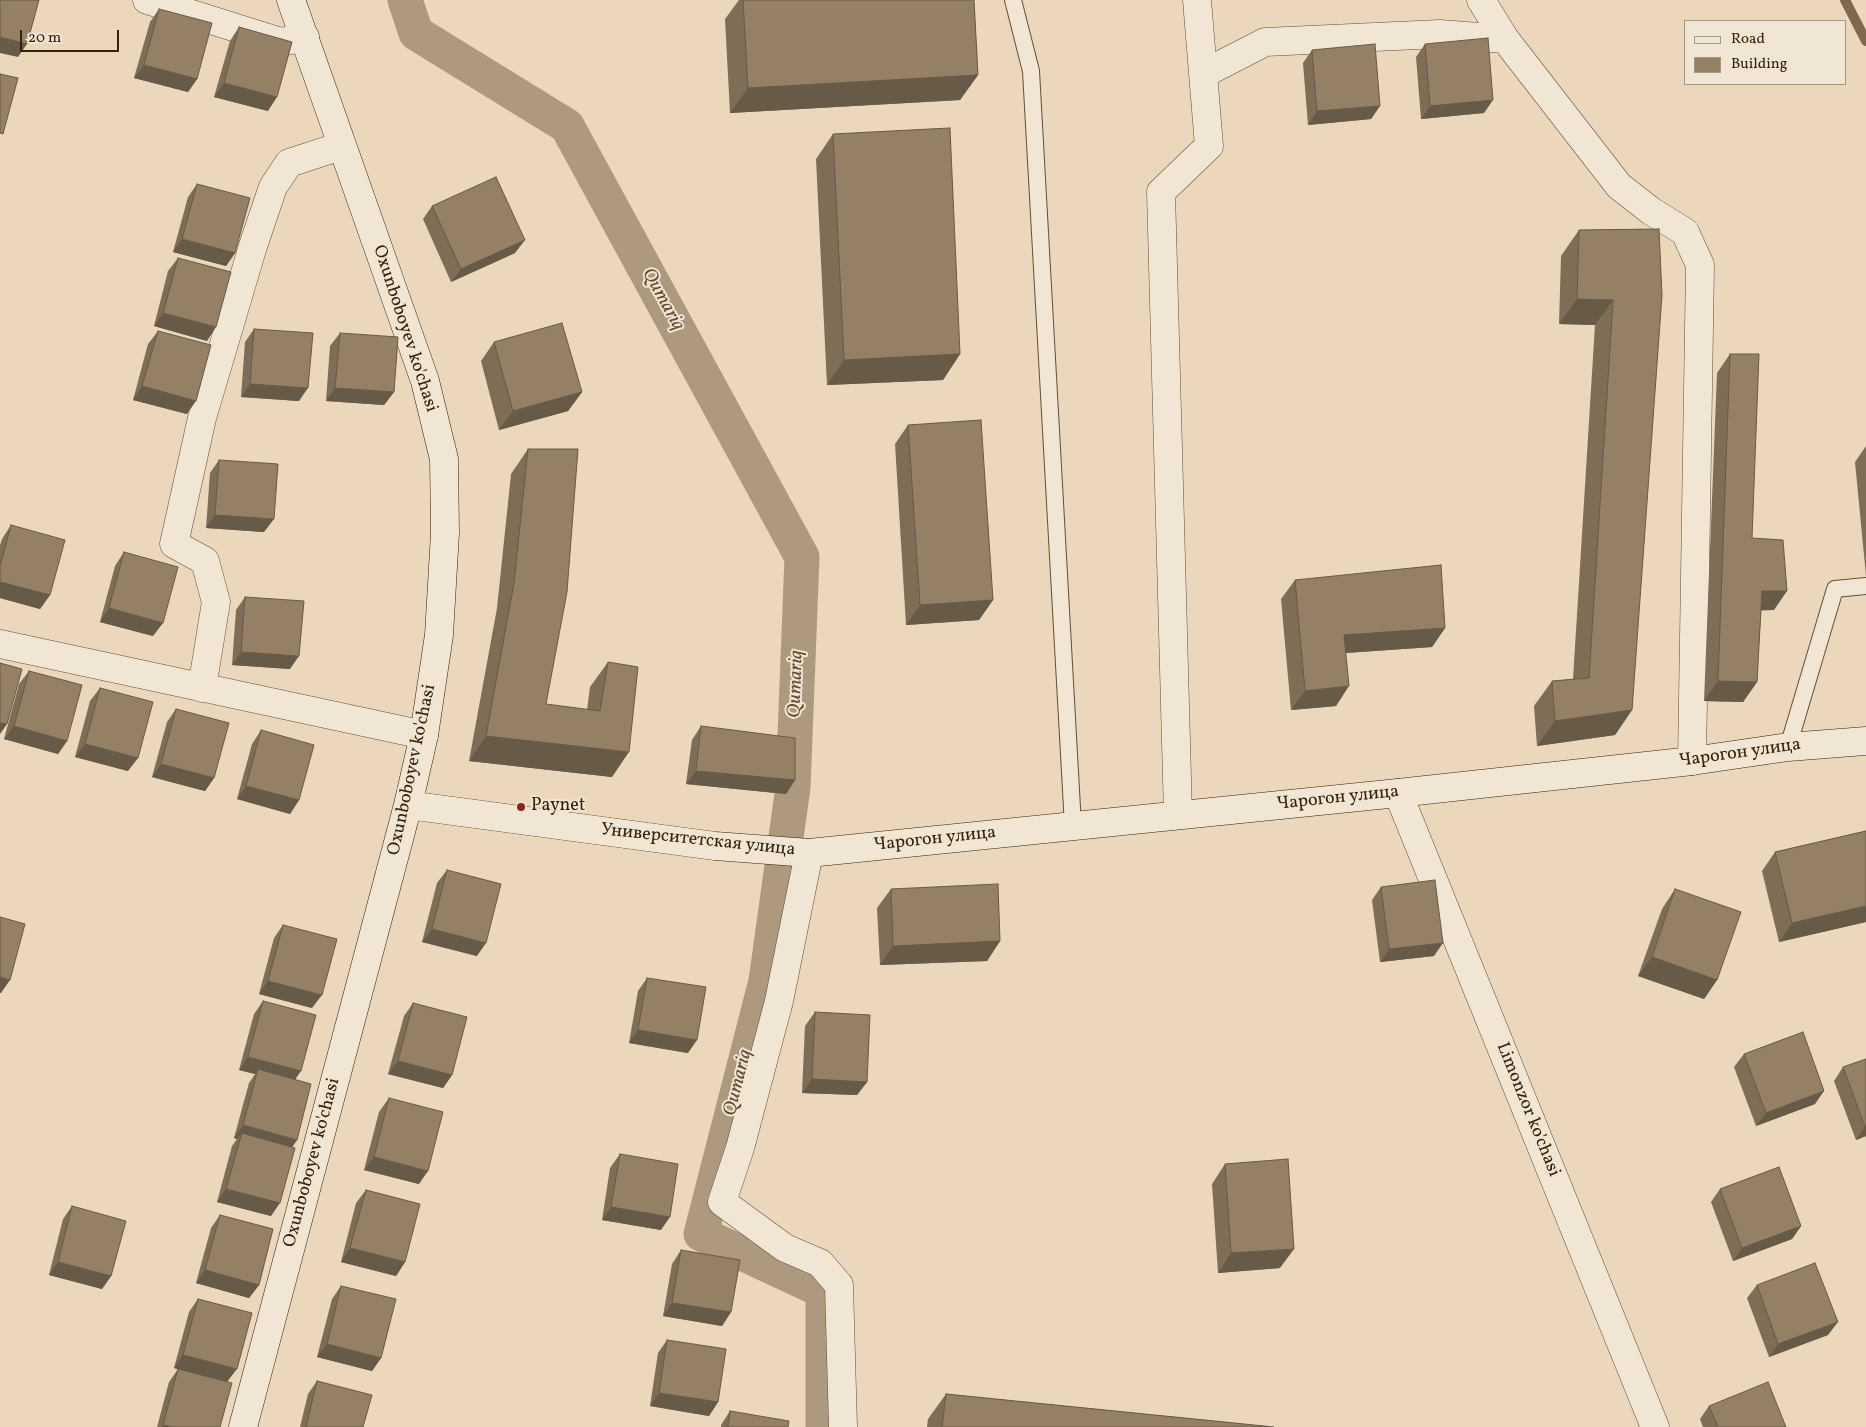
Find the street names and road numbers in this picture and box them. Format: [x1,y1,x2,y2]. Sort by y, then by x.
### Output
street label: Oxunboboyev ko'chasi [367,243,441,415]
street label: Oxunboboyev ko'chasi [384,682,442,858]
street label: Чарогон улица [1678,735,1802,773]
street label: Чарогон улица [1276,782,1400,816]
street label: Университетская улица [600,820,796,862]
street label: Чарогон улица [873,823,997,857]
street label: Limonzor ko'chasi [1490,1040,1564,1180]
street label: Oxunboboyev ko'chasi [280,1076,346,1250]

